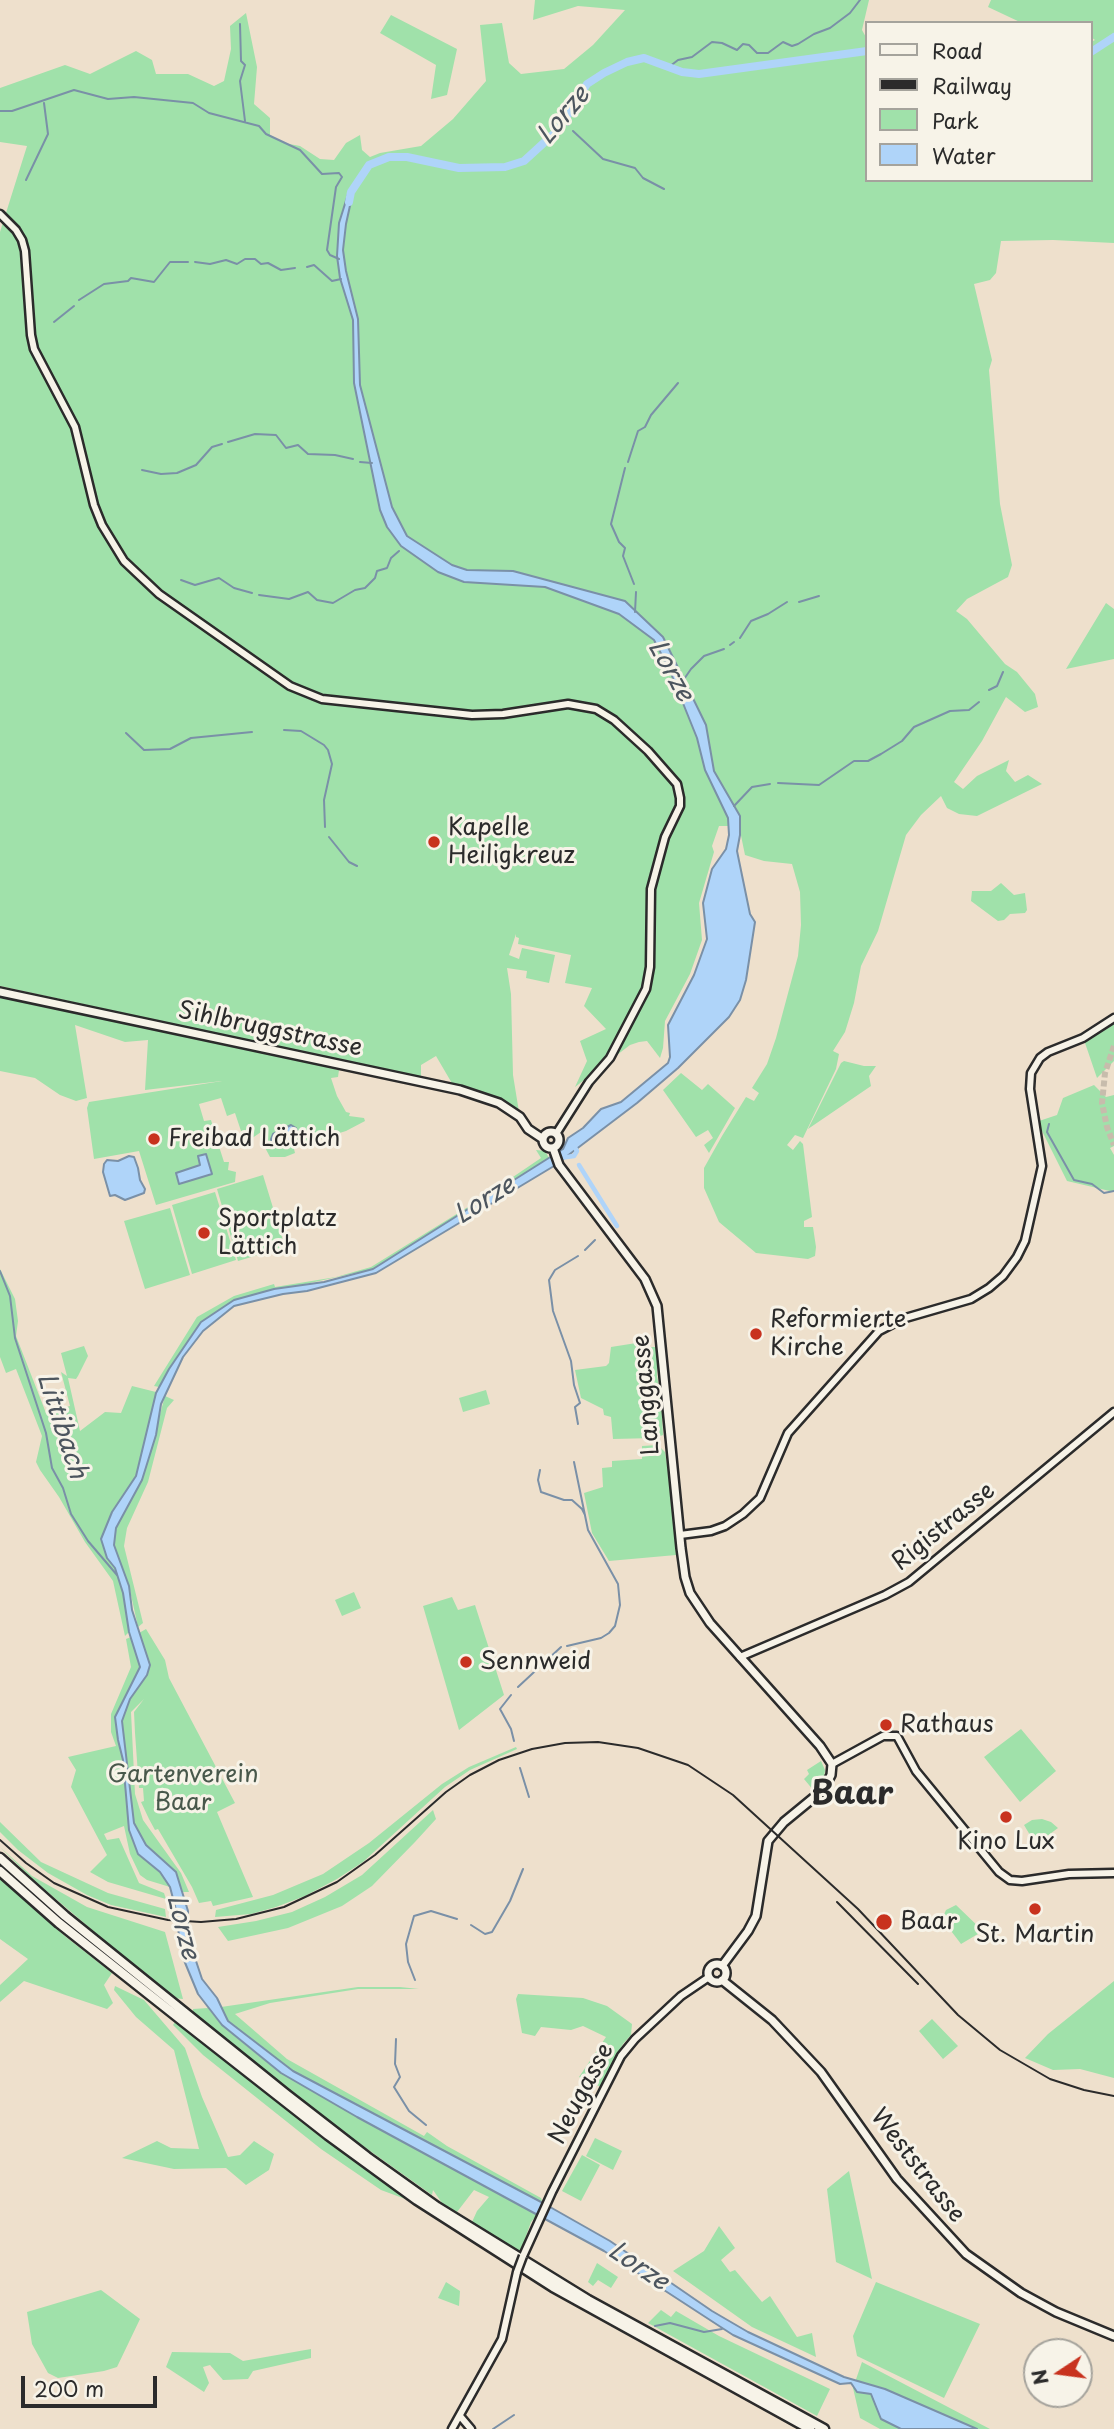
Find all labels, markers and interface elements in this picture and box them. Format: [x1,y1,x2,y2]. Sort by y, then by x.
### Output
legend [866,21,1093,182]
text: Road [932,34,983,66]
text: Railway [932,69,1012,101]
water label: Lorze [531,81,597,151]
text: Park [932,104,979,136]
text: Water [932,139,995,171]
water label: Lorze [640,635,700,707]
place label: Kapelle Heiligkreuz [448,814,575,870]
marker: Kapelle Heiligkreuz [426,834,442,850]
street label: Sihlbruggstrasse [175,996,365,1064]
place label: Freibad Lättich [168,1125,340,1153]
marker: Freibad Lättich [146,1131,162,1147]
water label: Lorze [449,1170,521,1232]
place label: Sportplatz Lättich [218,1205,337,1261]
marker: Sportplatz Lättich [196,1225,212,1241]
place label: Reformierte Kirche [770,1306,907,1362]
marker: Reformierte Kirche [748,1326,764,1342]
street label: Langgasse [627,1333,667,1457]
water label: Littibach [29,1369,93,1483]
street label: Rigistrasse [887,1477,1001,1577]
place label: Sennweid [480,1648,591,1676]
marker: Sennweid [458,1654,474,1670]
place label: Rathaus [900,1711,994,1739]
marker: Rathaus [878,1717,894,1733]
park label: Gartenverein Baar [107,1761,259,1817]
district label: Baar [811,1776,893,1814]
marker: Kino Lux [998,1809,1014,1825]
place label: Kino Lux [957,1828,1055,1856]
water label: Lorze [159,1891,205,1963]
marker: St. Martin [1027,1901,1043,1917]
place label: Baar [900,1908,957,1936]
marker: Baar [874,1912,894,1932]
place label: St. Martin [975,1921,1095,1949]
street label: Neugasse [543,2039,621,2149]
street label: Weststrasse [863,2103,971,2229]
water label: Lorze [602,2236,674,2298]
north arrow [1023,2338,1093,2408]
scale bar [24,2362,161,2406]
text: N [1024,2367,1055,2388]
text: 200 m [34,2372,104,2404]

